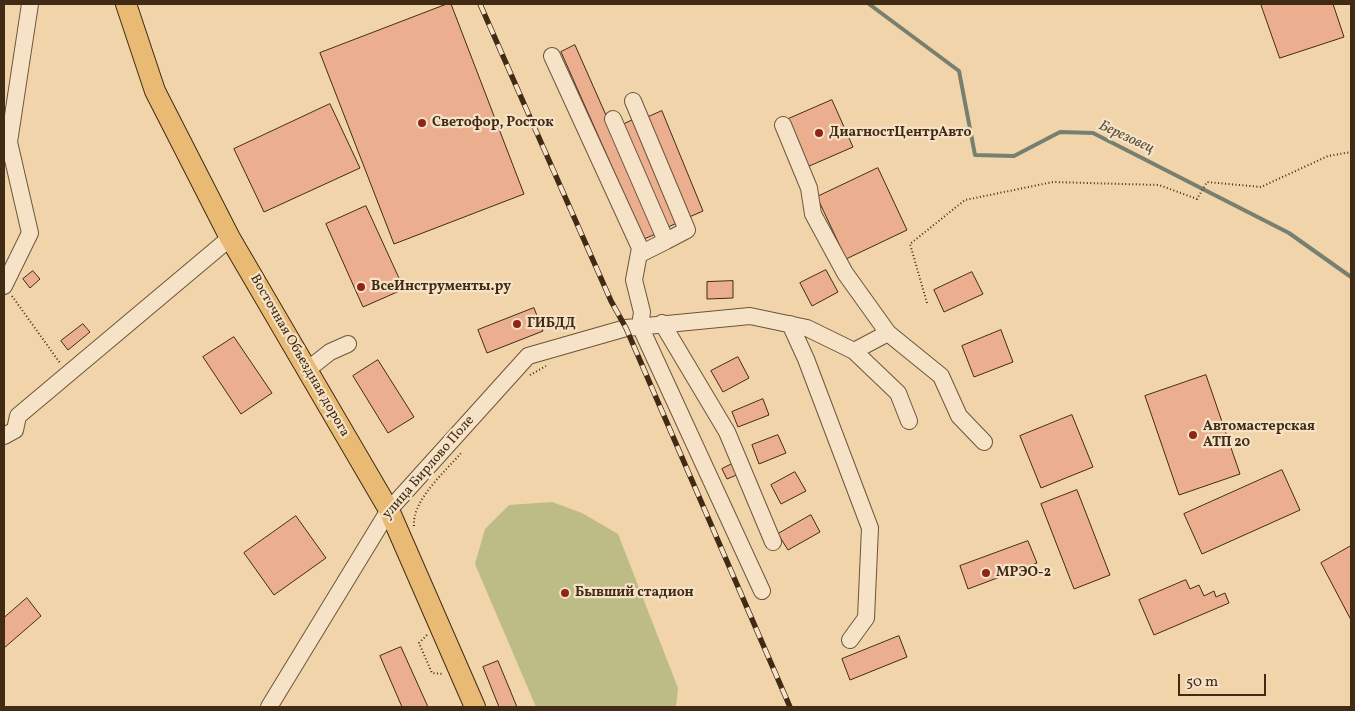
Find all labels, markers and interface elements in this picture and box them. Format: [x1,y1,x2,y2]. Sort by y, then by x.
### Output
place label: Светофор, Росток [432,115,553,131]
marker: Светофор, Росток [416,117,428,129]
water label: Березовец [1096,117,1156,159]
place label: ДиагностЦентрАвто [829,125,972,141]
marker: ДиагностЦентрАвто [813,127,825,139]
street label: Восточная Объездная дорога [245,272,353,440]
place label: ВсеИнструменты.ру [371,279,511,295]
marker: ВсеИнструменты.ру [355,281,367,293]
place label: ГИБДД [527,316,576,332]
marker: ГИБДД [511,318,523,330]
street label: улица Бирлово Поле [380,413,478,523]
place label: Автомастерская АТП 20 [1203,419,1315,452]
marker: Автомастерская АТП 20 [1187,429,1199,441]
place label: МРЭО-2 [996,565,1051,581]
marker: МРЭО-2 [980,567,992,579]
place label: Бывший стадион [575,585,694,601]
marker: Бывший стадион [559,587,571,599]
scale bar [1180,664,1268,696]
text: 50 m [1186,672,1218,693]

